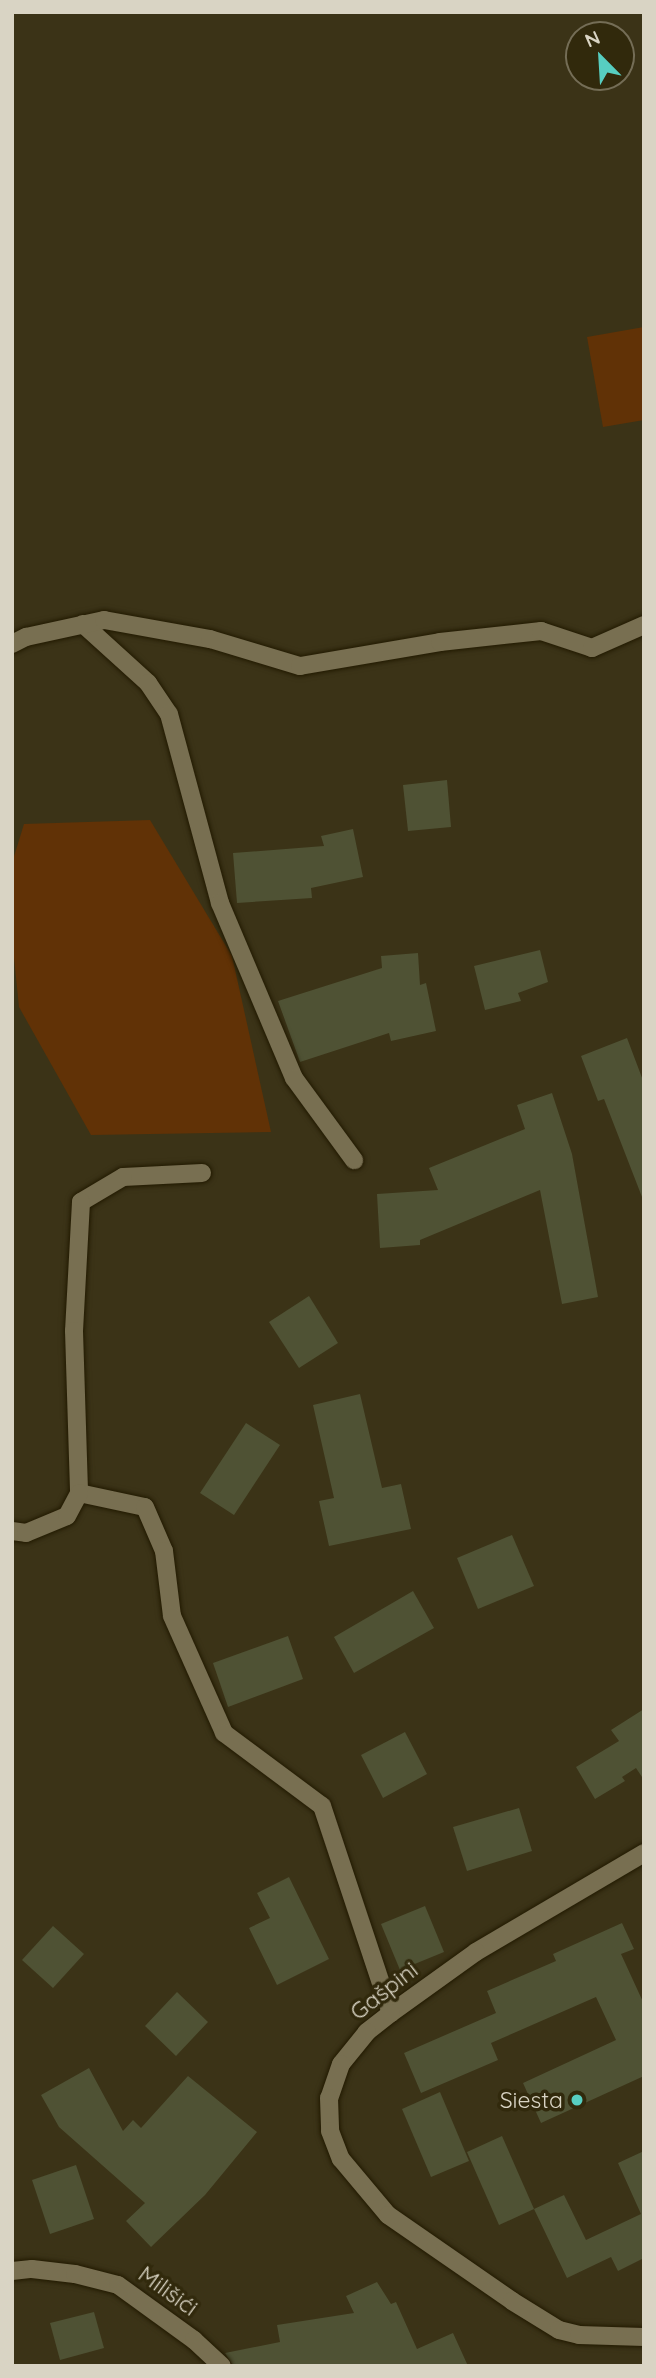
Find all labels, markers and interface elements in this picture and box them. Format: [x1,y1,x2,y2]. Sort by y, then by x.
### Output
north arrow [565,21,635,91]
text: N [581,25,604,52]
street label: Gašpini [345,1956,423,2026]
place label: Siesta [500,2086,563,2114]
marker: Siesta [569,2092,585,2108]
street label: Milišići [133,2260,203,2322]

